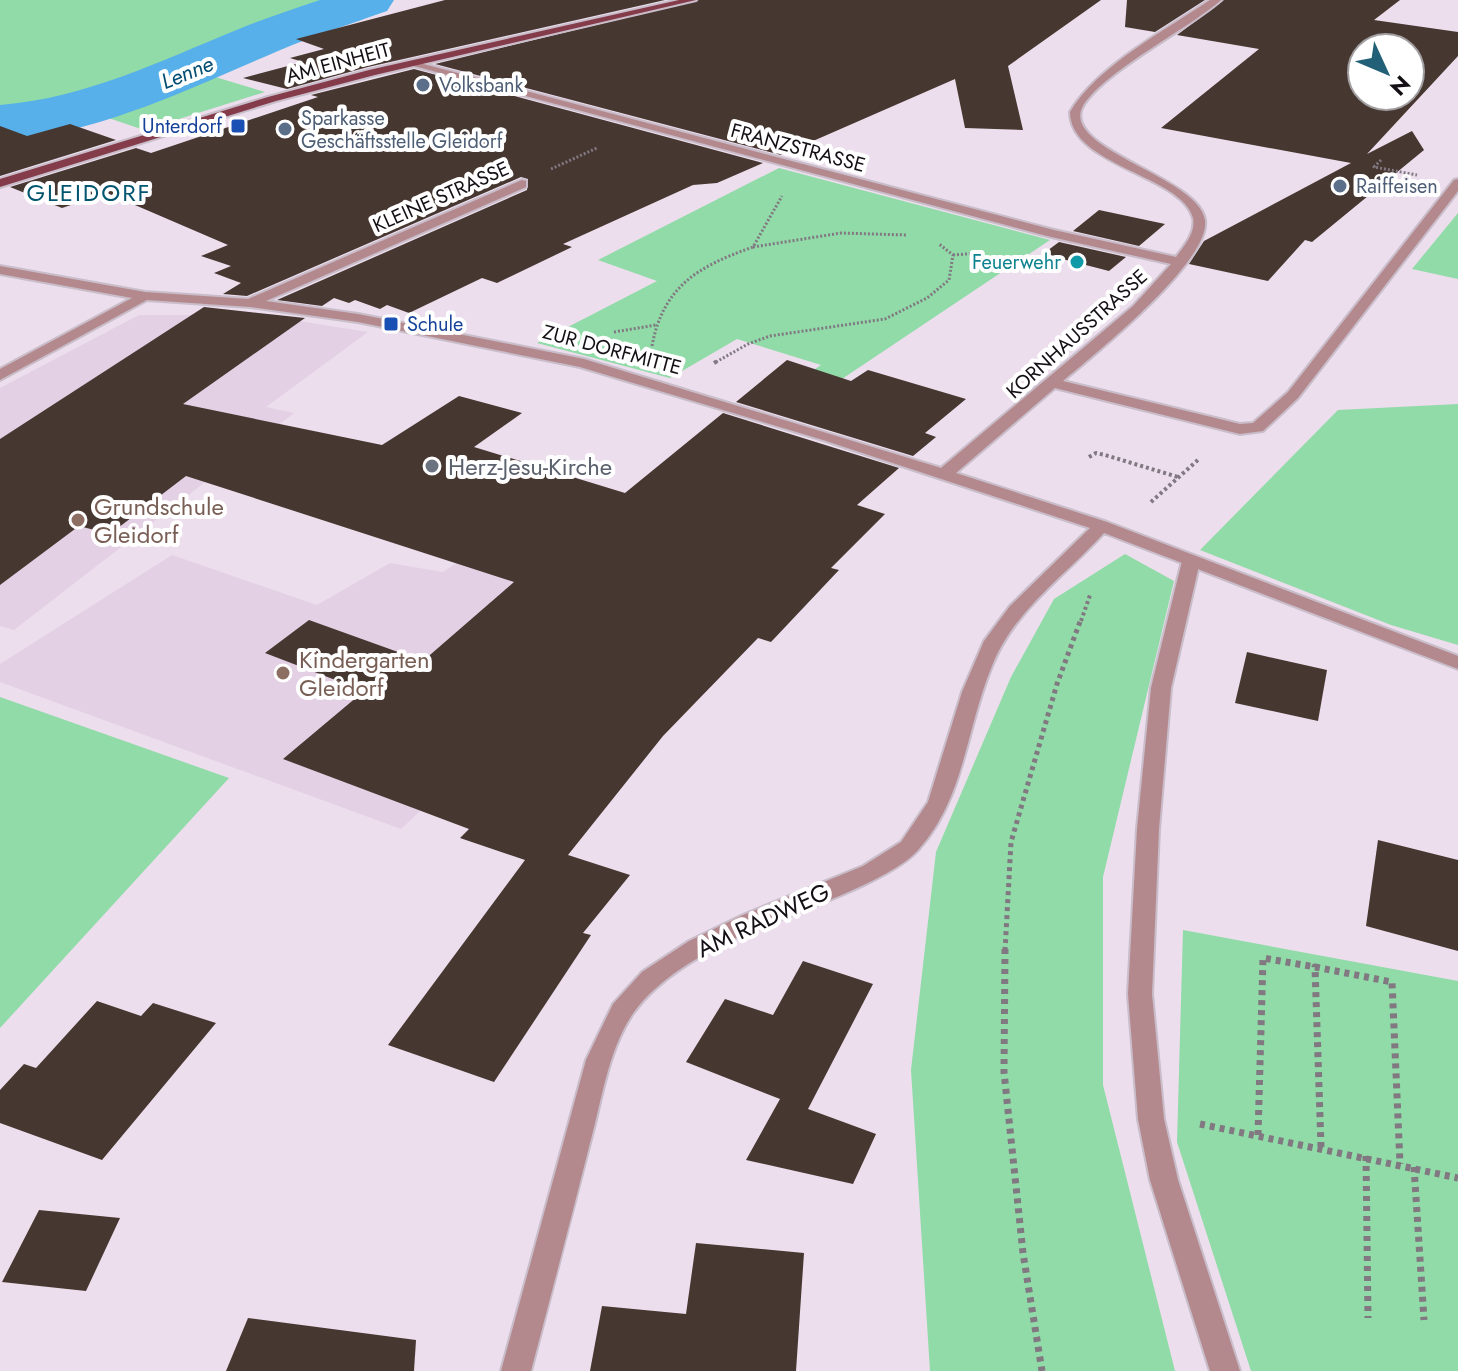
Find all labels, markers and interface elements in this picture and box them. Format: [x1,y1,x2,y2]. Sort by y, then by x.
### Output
north arrow [1346,32,1426,112]
street label: AM EINHEIT [283,35,394,91]
water label: Lenne [156,47,218,97]
text: N [1383,68,1418,103]
place label: Volksbank [439,71,523,100]
marker: Volksbank [414,76,432,94]
place label: Sparkasse Geschäftsstelle Gleidorf [301,104,504,156]
place label: Unterdorf [142,112,223,141]
street label: FRANZSTRASSE [727,116,869,180]
marker: Unterdorf [229,117,247,135]
marker: Sparkasse Geschäftsstelle Gleidorf [276,120,294,138]
street label: KLEINE STRASSE [368,154,514,240]
place label: Raiffeisen [1356,172,1438,201]
district label: GLEIDORF [26,175,152,210]
marker: Raiffeisen [1331,177,1349,195]
place label: Feuerwehr [972,248,1061,277]
marker: Feuerwehr [1068,253,1086,271]
street label: KORNHAUSSTRASSE [1000,263,1154,405]
place label: Schule [407,310,463,339]
marker: Schule [382,315,400,333]
street label: ZUR DORFMITTE [539,318,685,382]
place label: Herz-Jesu-Kirche [448,449,612,484]
marker: Herz-Jesu-Kirche [423,457,441,475]
place label: Grundschule Gleidorf [94,489,224,552]
marker: Grundschule Gleidorf [69,511,87,529]
place label: Kindergarten Gleidorf [299,642,430,705]
marker: Kindergarten Gleidorf [274,664,292,682]
street label: AM RADWEG [691,874,835,966]

